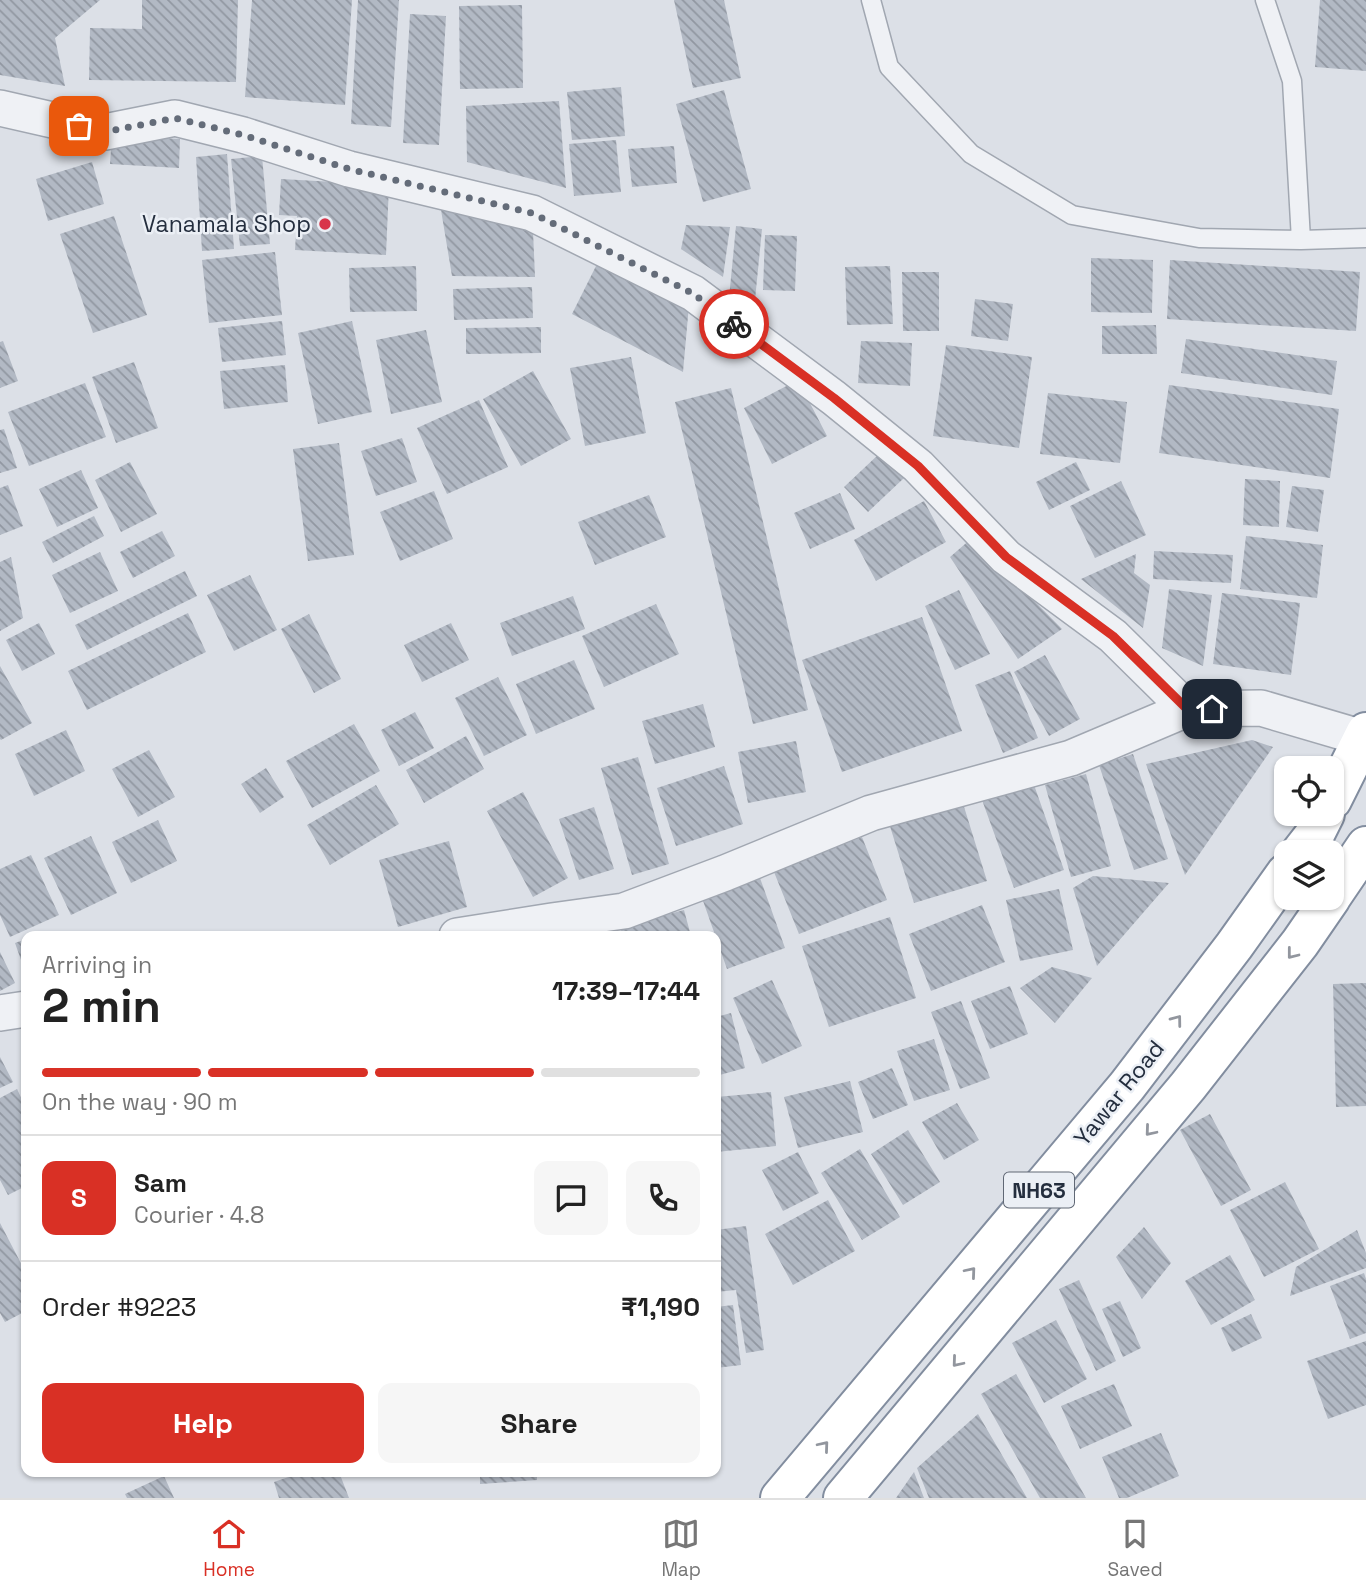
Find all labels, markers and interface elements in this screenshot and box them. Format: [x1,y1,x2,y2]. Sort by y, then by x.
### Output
pin [49,96,109,156]
icon: bag [60,107,98,145]
place label: Vanamala Shop [142,209,311,239]
marker: Vanamala Shop [317,216,333,232]
courier [699,289,769,359]
icon: bike [715,305,753,343]
pin [1182,679,1242,739]
icon: home [1193,690,1231,728]
map controls [1274,756,1344,910]
button: locate [1274,756,1344,826]
button: layers [1274,840,1344,910]
one-way arrow [1287,946,1300,958]
text: Arriving in [42,950,152,980]
text: 17:39–17:44 [552,974,700,1008]
text: 2 min [42,977,161,1035]
one-way arrow [1169,1016,1181,1028]
street label: Yawar Road [1067,1034,1171,1152]
text: On the way · 90 m [42,1087,237,1117]
one-way arrow [1146,1123,1158,1136]
button: chat [534,1161,608,1235]
button: phone [626,1161,700,1235]
text: Sam [134,1166,187,1200]
road number: NH63 [1004,1172,1074,1208]
text: S [71,1181,87,1215]
text: Courier · 4.8 [134,1200,264,1230]
one-way arrow [963,1267,975,1280]
text: Order #9223 [42,1290,197,1324]
text: ₹1,190 [621,1290,700,1324]
one-way arrow [953,1354,965,1367]
button: Help [42,1383,364,1463]
button: Share [378,1383,700,1463]
one-way arrow [816,1441,828,1454]
tab: Home [203,1515,255,1582]
tab: Map [661,1515,701,1582]
tab: Saved [1107,1515,1163,1582]

